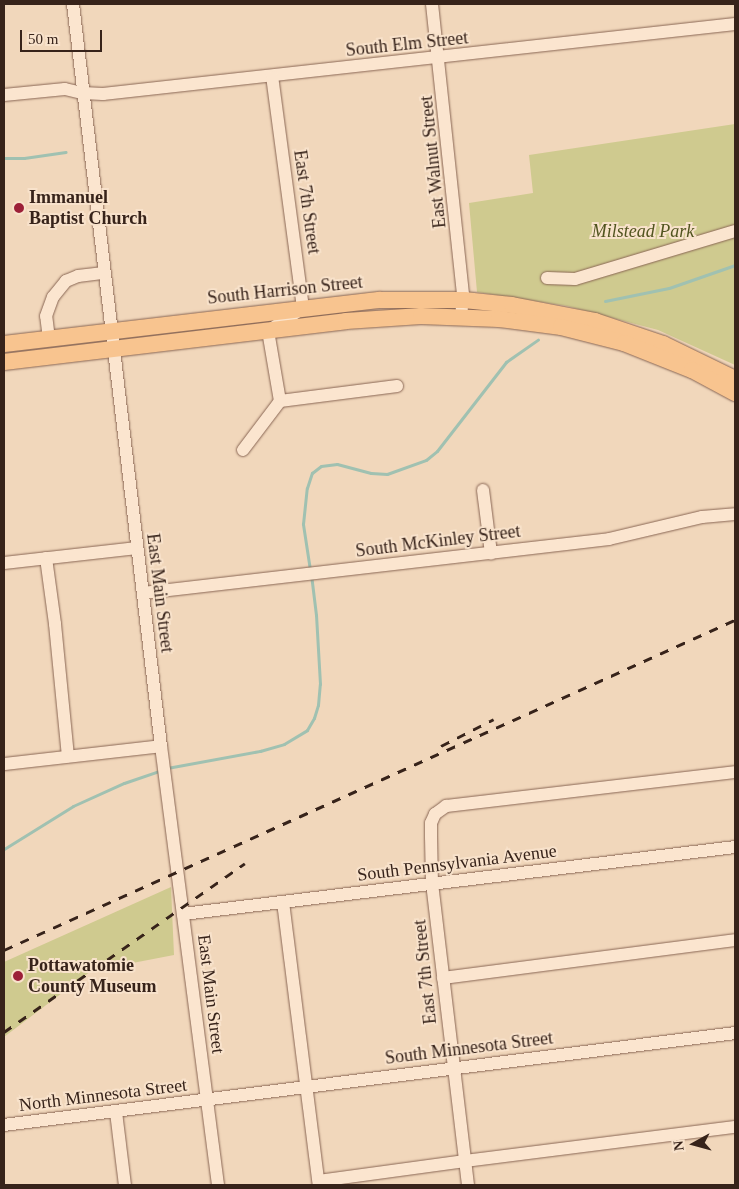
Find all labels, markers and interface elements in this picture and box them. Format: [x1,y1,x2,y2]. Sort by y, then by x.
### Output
scale bar [22,20,105,52]
street label: South Elm Street [345,27,469,61]
text: 50 m [28,31,58,47]
street label: East Walnut Street [415,94,451,230]
street label: East 7th Street [289,149,325,255]
place label: Immanuel Baptist Church [29,187,147,230]
marker: Immanuel Baptist Church [13,202,25,214]
park label: Milstead Park [592,220,694,242]
street label: South Harrison Street [206,271,364,309]
street label: South McKinley Street [354,520,522,562]
street label: East Main Street [142,532,178,654]
street label: South Pennsylvania Avenue [356,840,558,886]
street label: East 7th Street [409,919,441,1025]
street label: East Main Street [193,933,229,1055]
place label: Pottawatomie County Museum [28,955,157,998]
marker: Pottawatomie County Museum [12,970,24,982]
street label: South Minnesota Street [384,1027,554,1069]
street label: North Minnesota Street [18,1074,188,1116]
north arrow [669,1119,719,1169]
text: N [671,1140,687,1152]

